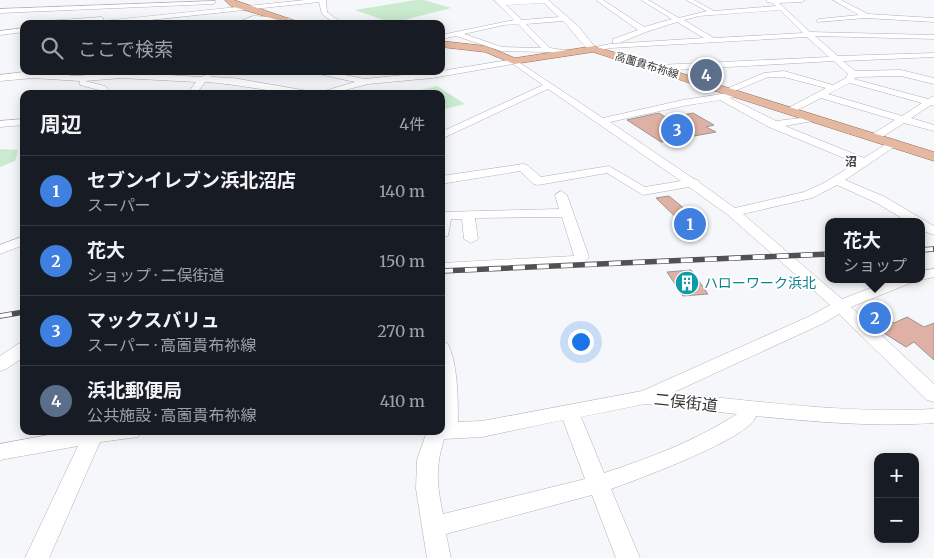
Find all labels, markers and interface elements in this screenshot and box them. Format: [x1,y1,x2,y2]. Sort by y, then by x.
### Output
search box [20,20,445,75]
icon: search [38,34,66,62]
text: ここで検索 [78,37,173,61]
street label: 高薗貴布祢線 [613,49,681,81]
pin: 4 [690,56,722,94]
text: 周辺 [40,111,82,138]
pin: 3 [661,111,693,149]
text: 4件 [399,114,425,134]
district label: 沼 [845,154,857,169]
text: セブンイレブン浜北沼店 [87,168,296,192]
text: 1 [52,181,60,201]
text: 140 m [379,181,425,201]
text: スーパー [87,195,151,215]
pin: 1 [674,205,706,243]
popup [825,218,925,283]
text: 花大 [843,228,881,252]
text: 花大 [87,238,125,262]
text: 2 [51,251,61,271]
text: 150 m [379,251,425,271]
text: ショップ [843,255,907,275]
text: ショップ · 二俣街道 [87,265,224,285]
building icon: ハローワーク浜北 [674,270,700,296]
place label: ハローワーク浜北 [704,274,816,292]
pin: 2 [859,299,891,337]
text: マックスバリュ [87,308,219,332]
text: 3 [51,321,61,341]
text: 270 m [377,321,425,341]
your location [568,329,594,355]
text: スーパー · 高薗貴布祢線 [87,335,256,355]
text: 浜北郵便局 [87,378,182,402]
street label: 二俣街道 [653,389,719,415]
text: 4 [51,391,61,411]
text: 410 m [380,391,425,411]
text: 公共施設 · 高薗貴布祢線 [87,405,256,425]
map controls [874,453,919,543]
button: + [874,453,919,498]
button: − [874,498,919,543]

